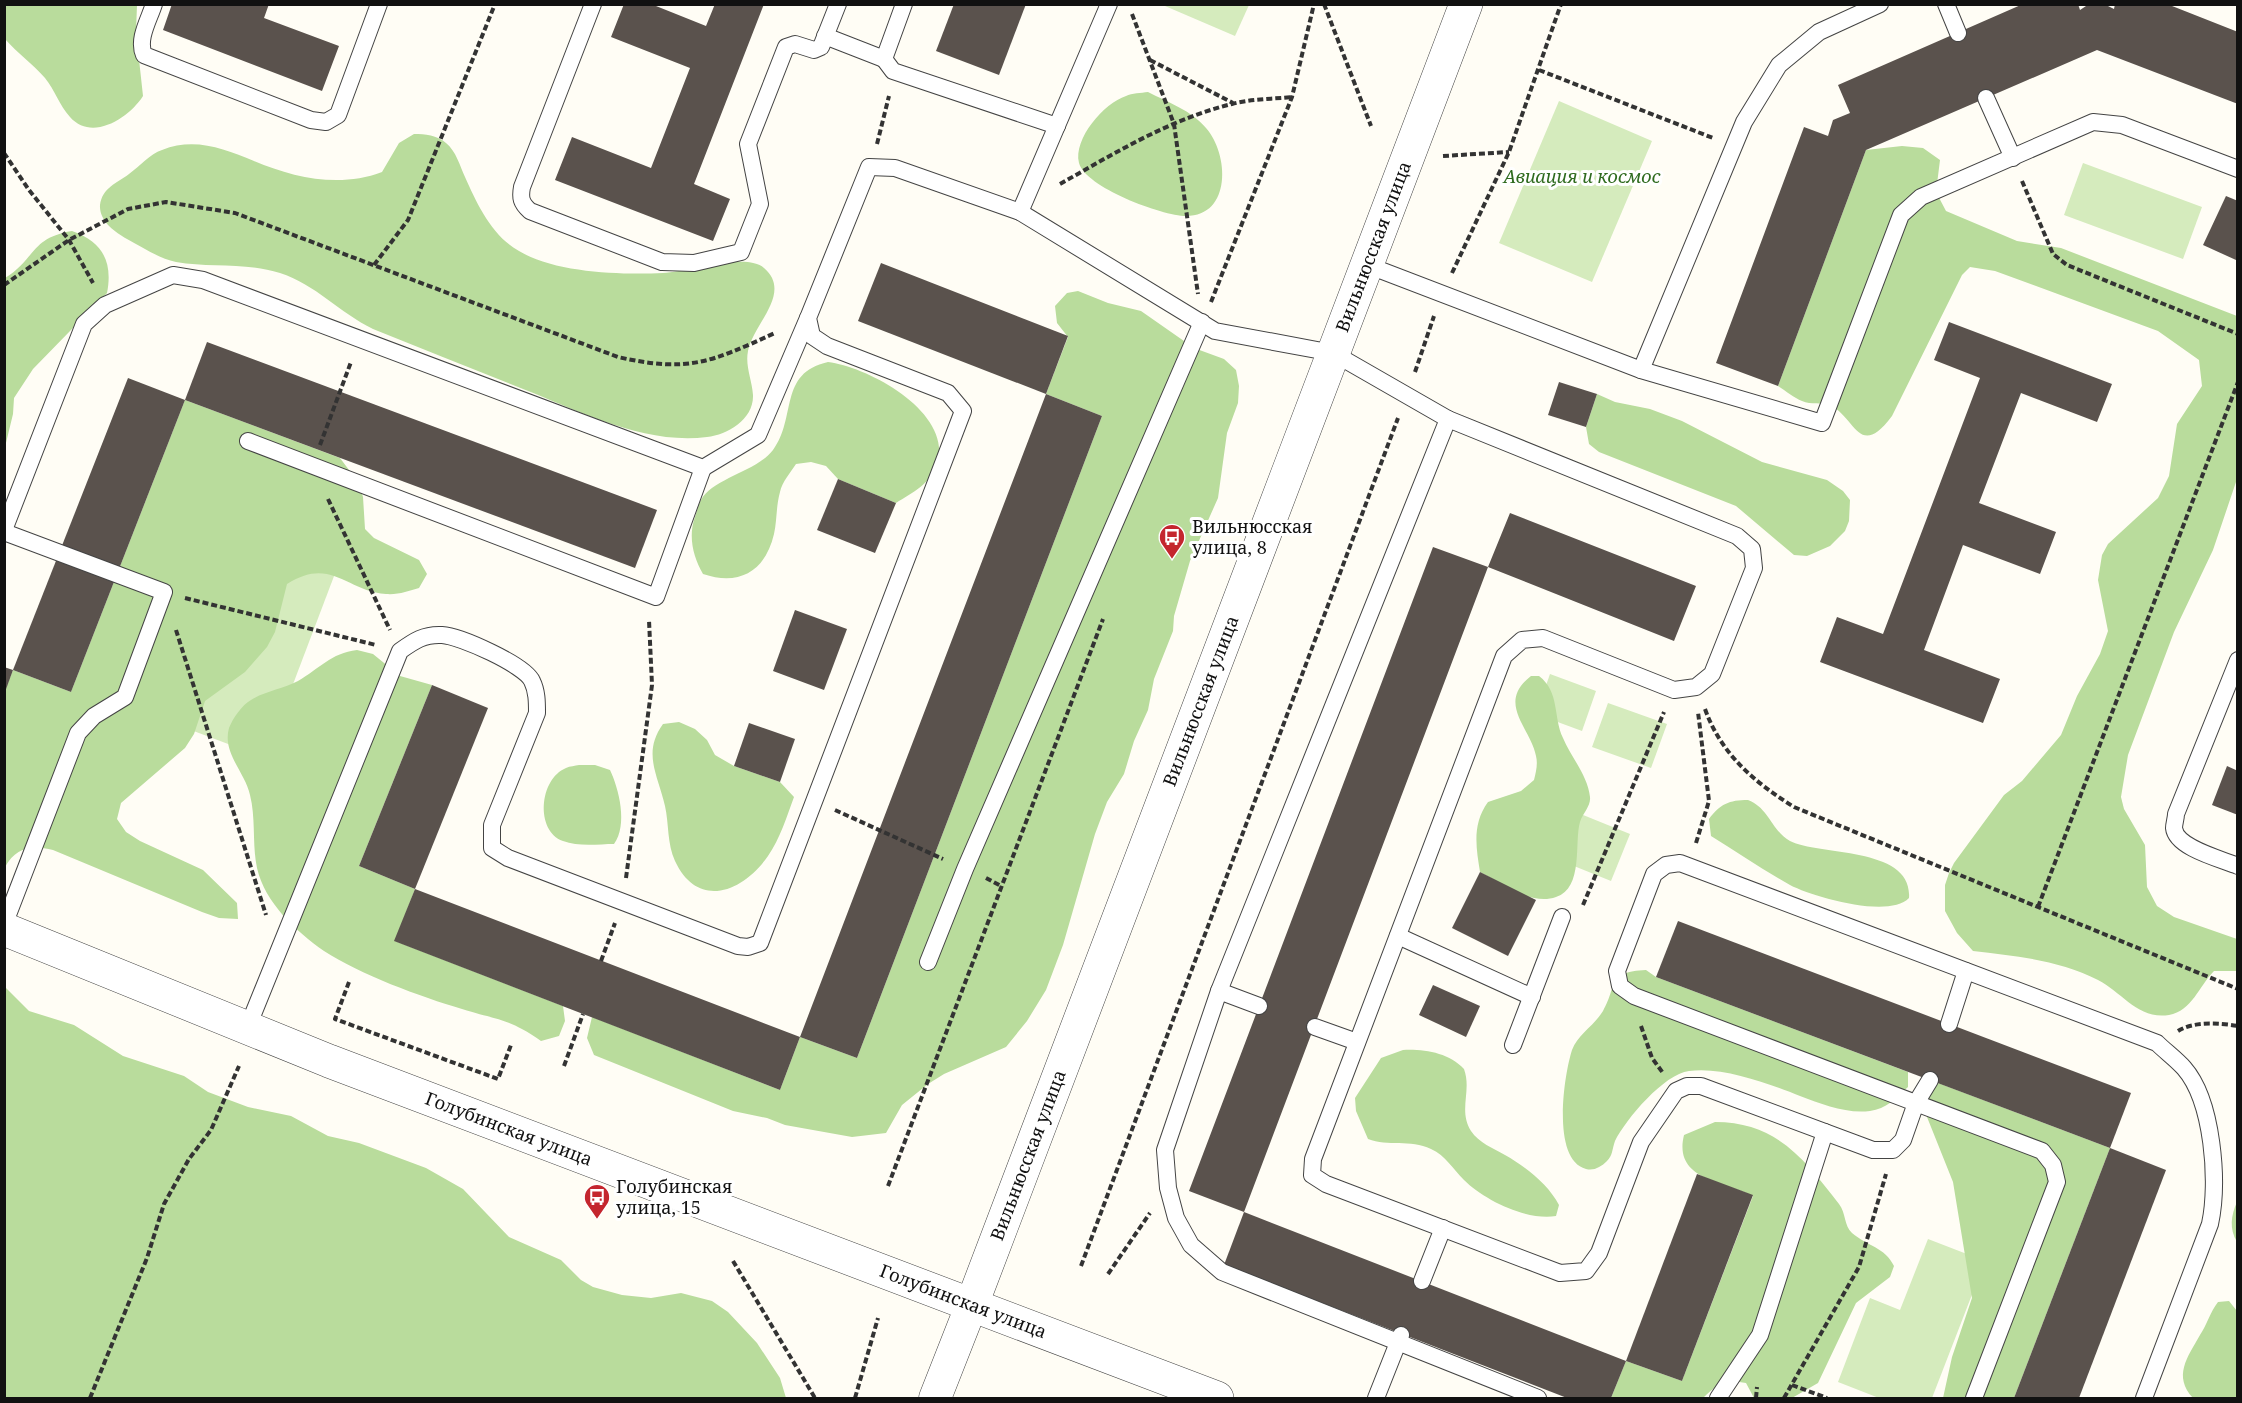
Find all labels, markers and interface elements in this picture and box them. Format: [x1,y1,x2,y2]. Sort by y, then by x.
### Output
street label: Вильнюсская улица [1329,158,1416,335]
park label: Авиация и космос [1502,164,1661,188]
place label: Вильнюсская улица, 8 [1192,514,1312,559]
bus stop icon: Вильнюсская улица, 8 [1157,522,1187,560]
street label: Вильнюсская улица [1157,612,1244,789]
street label: Вильнюсская улица [984,1066,1071,1244]
street label: Голубинская улица [422,1086,596,1171]
place label: Голубинская улица, 15 [616,1174,733,1219]
bus stop icon: Голубинская улица, 15 [582,1182,612,1220]
street label: Голубинская улица [876,1258,1050,1343]

